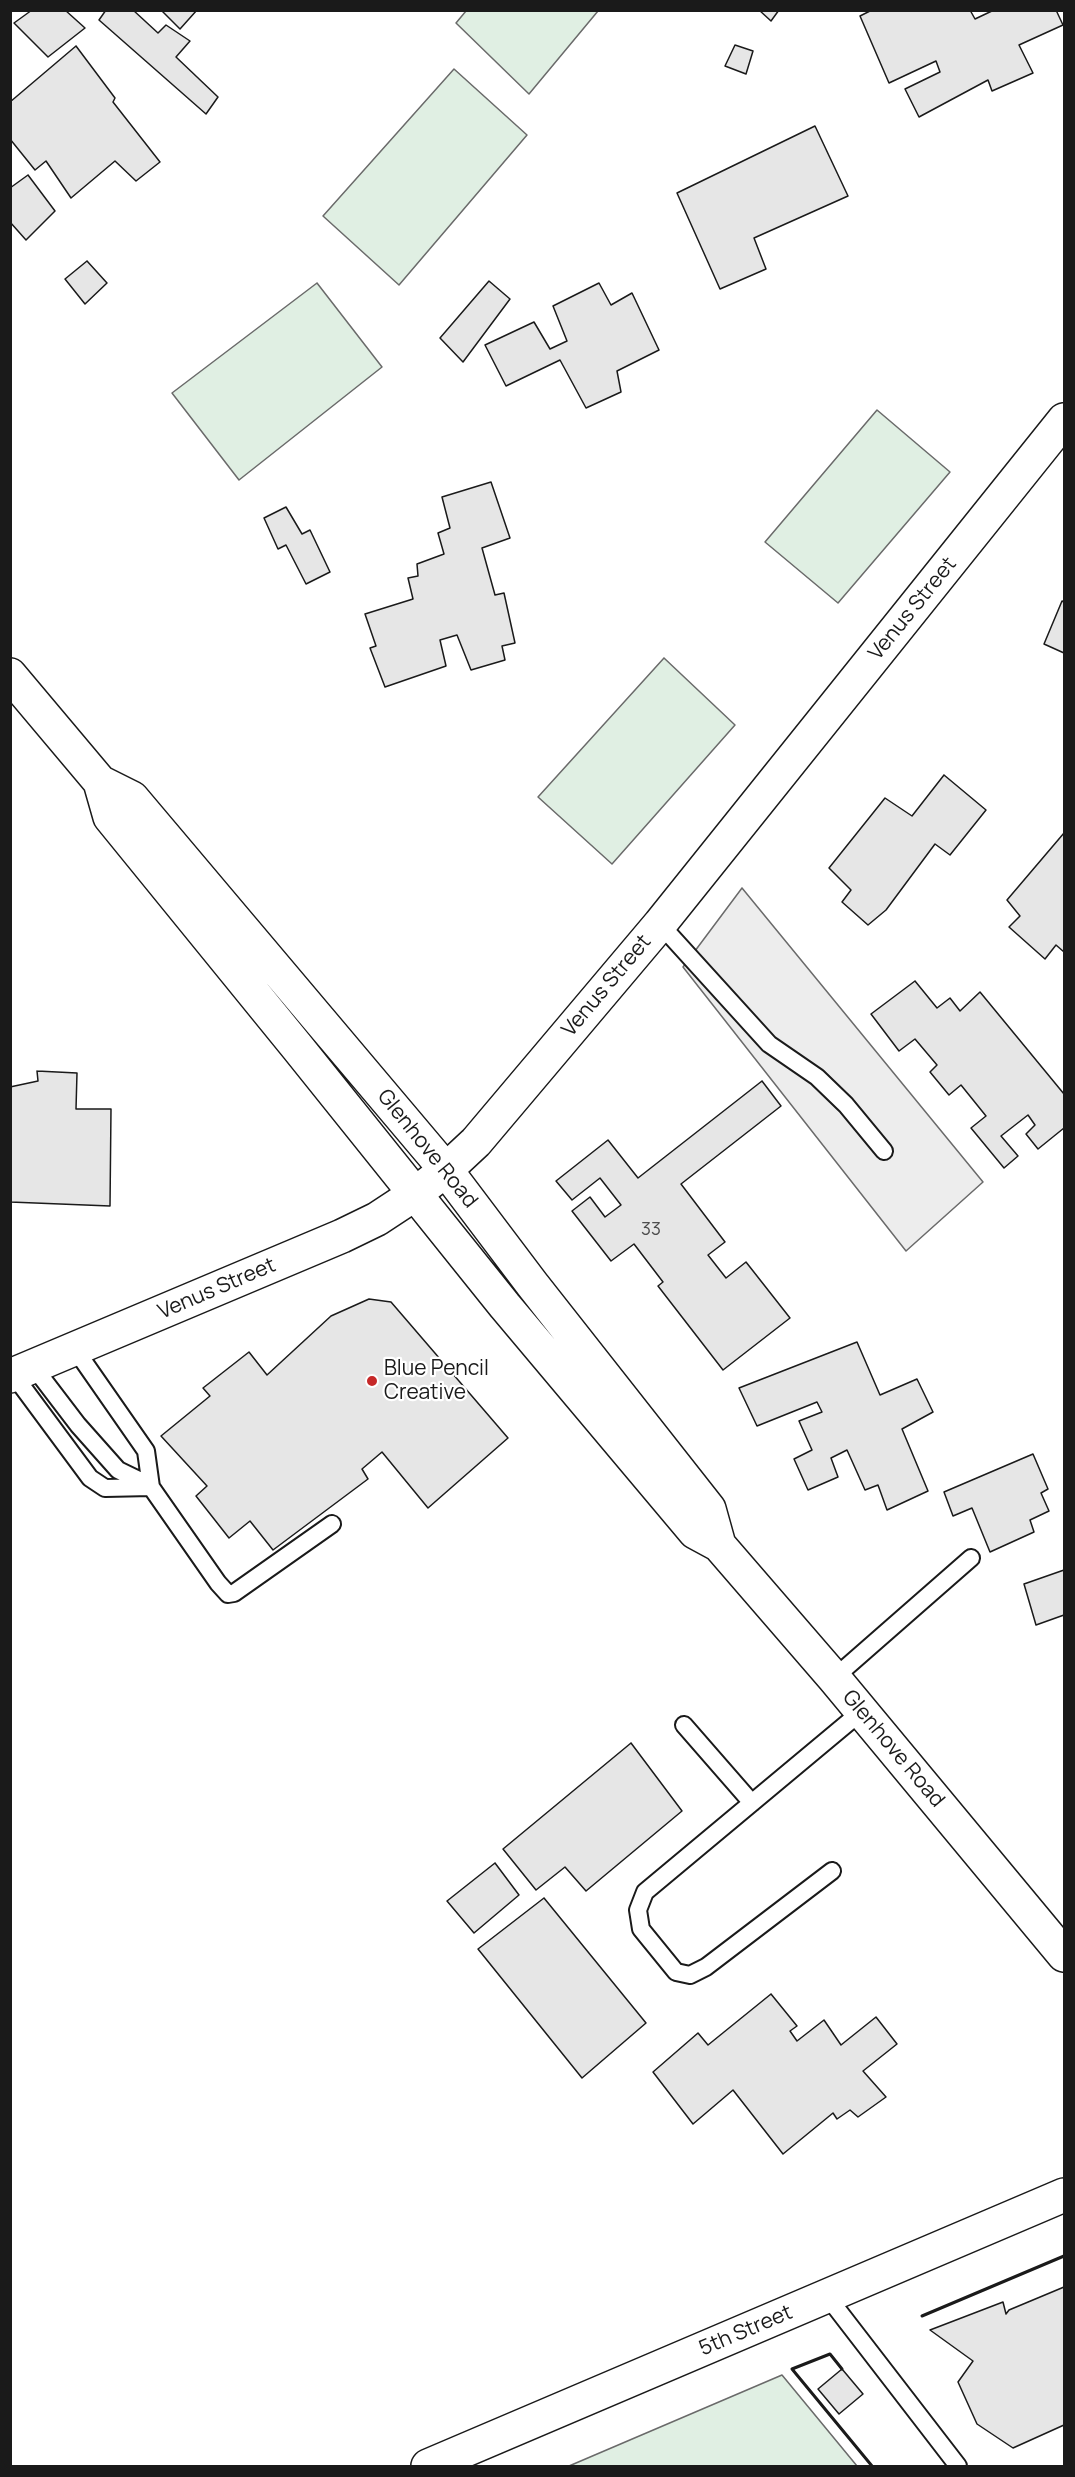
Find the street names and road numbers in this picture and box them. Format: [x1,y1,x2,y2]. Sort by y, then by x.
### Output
street label: Venus Street [864,552,962,666]
street label: Venus Street [557,930,657,1042]
street label: Glenhove Road [372,1085,482,1213]
street label: Venus Street [154,1253,280,1325]
street label: Glenhove Road [837,1685,949,1813]
street label: 5th Street [696,2300,796,2362]

